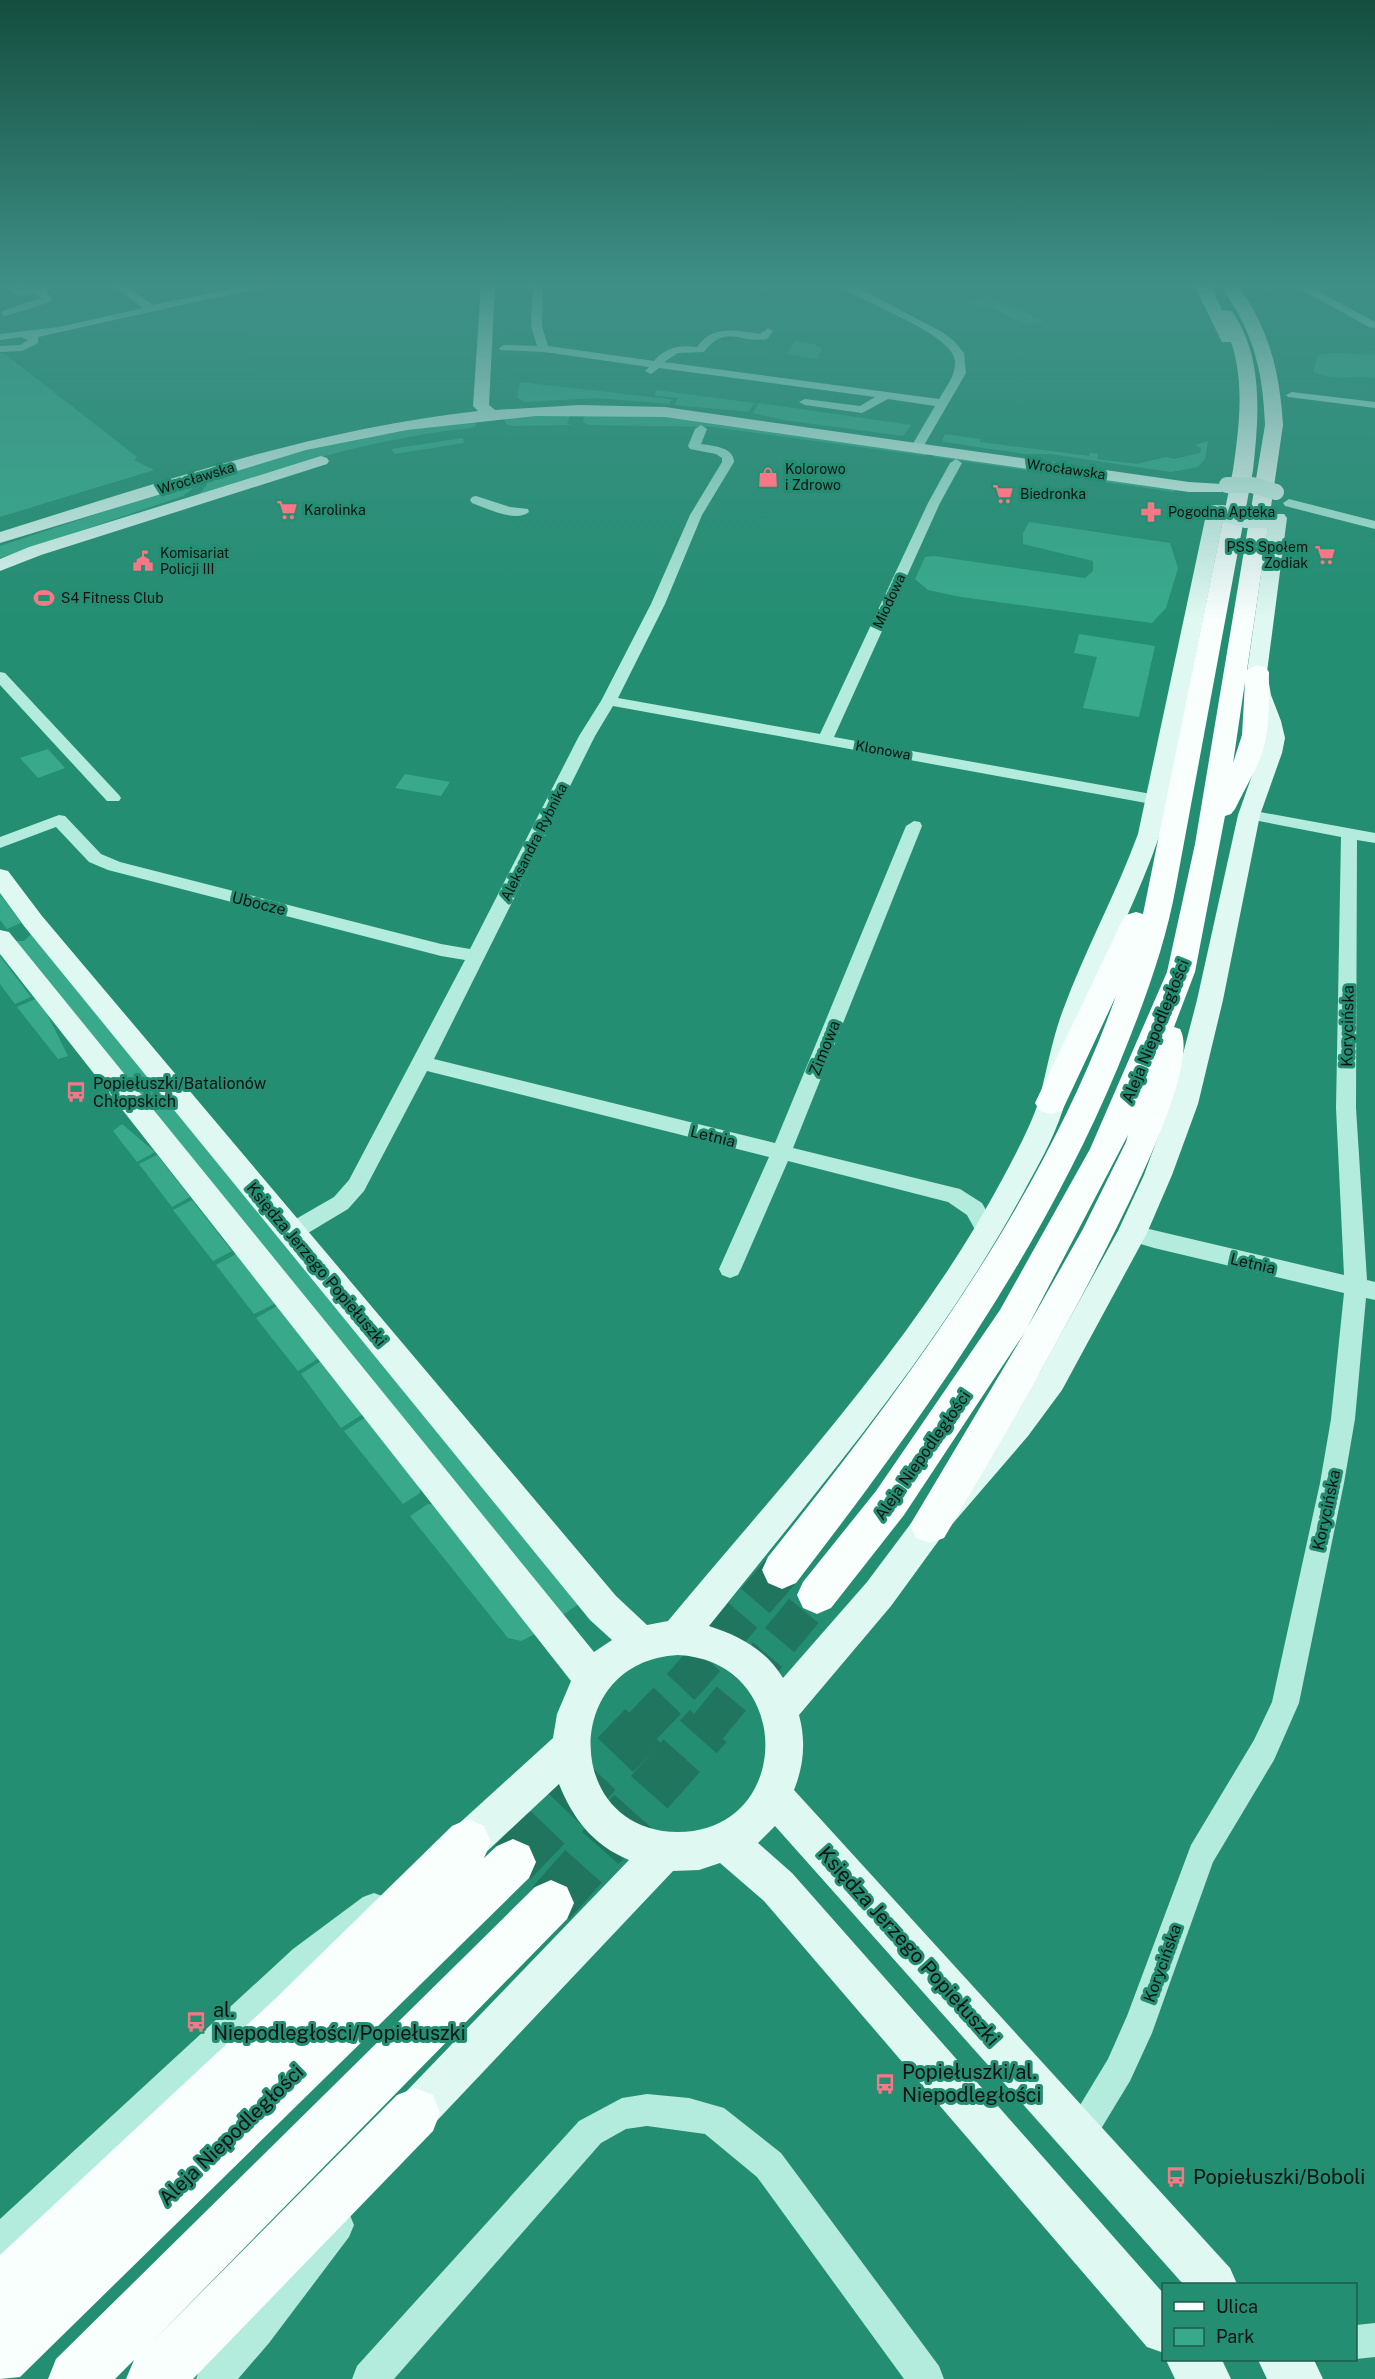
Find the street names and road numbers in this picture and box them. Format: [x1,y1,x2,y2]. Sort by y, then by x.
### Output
street label: Wrocławska [1025,456,1107,482]
street label: Wrocławska [156,459,236,497]
street label: Miodowa [869,571,909,631]
street label: Klonowa [854,737,912,763]
street label: Aleksandra Rybnika [497,781,571,903]
street label: Ubocze [230,888,288,919]
street label: Aleja Niepodległości [1118,957,1193,1106]
street label: Korycińska [1337,985,1358,1067]
street label: Zimowa [805,1018,844,1079]
street label: Letnia [688,1122,737,1151]
street label: Księdza Jerzego Popiełuszki [243,1179,391,1350]
street label: Letnia [1228,1249,1277,1278]
street label: Aleja Niepodległości [871,1387,974,1524]
street label: Korycińska [1309,1468,1344,1552]
street label: Księdza Jerzego Popiełuszki [813,1842,1005,2050]
street label: Korycińska [1140,1921,1185,2005]
street label: Aleja Niepodległości [154,2060,308,2210]

